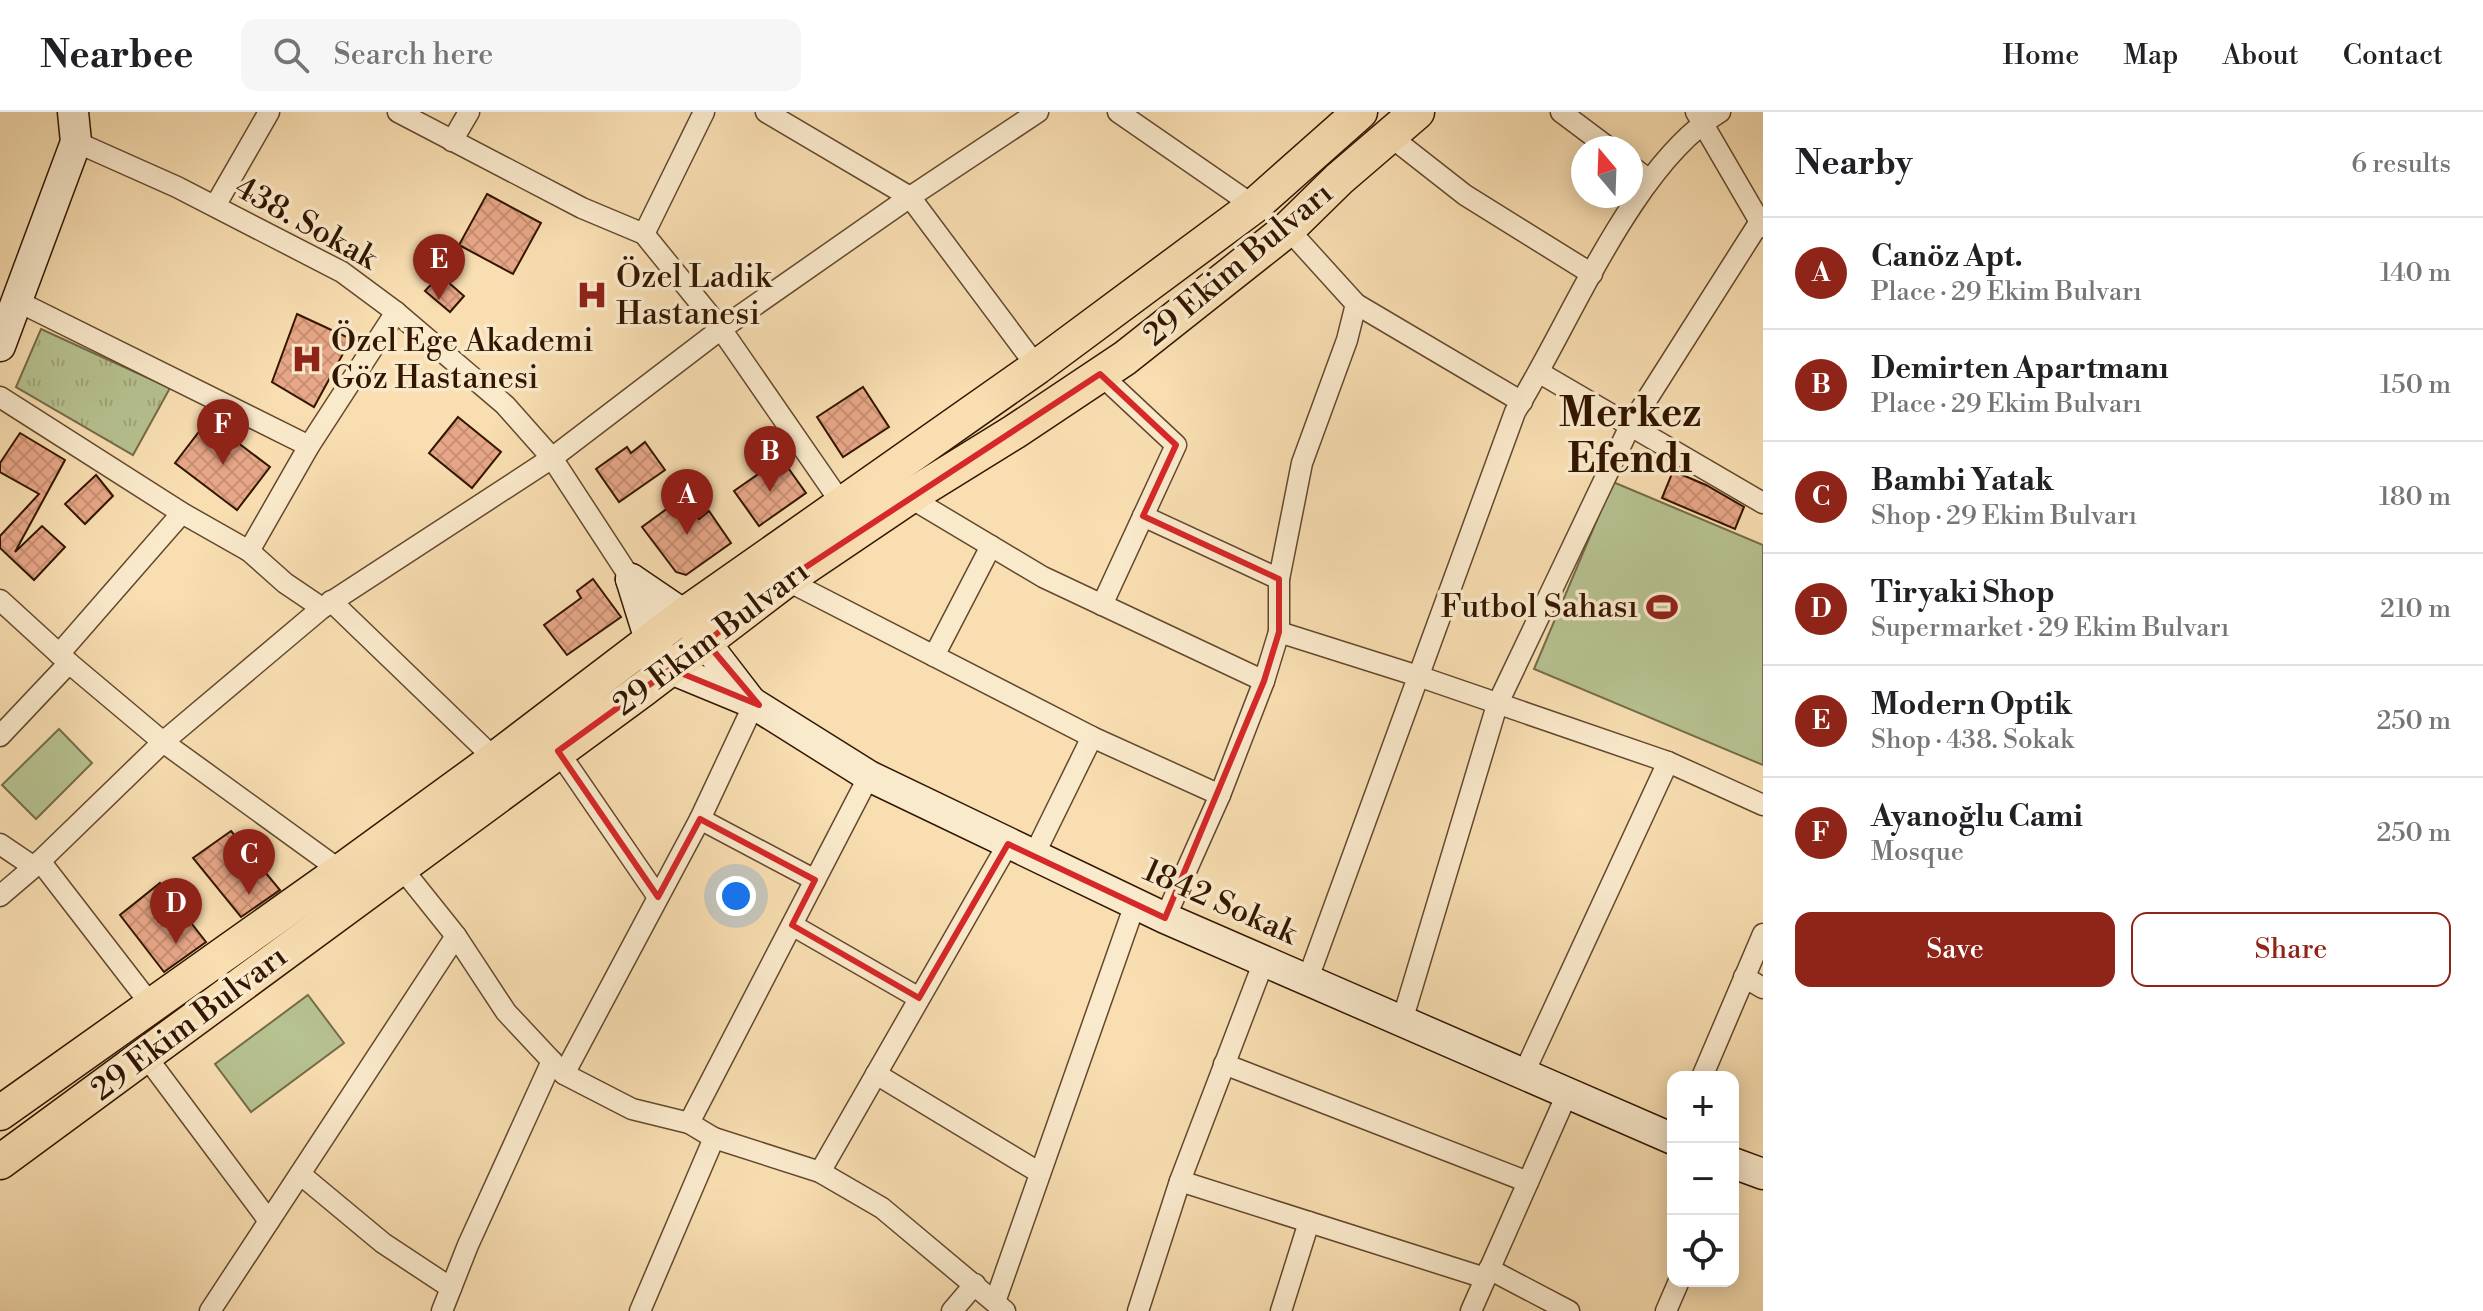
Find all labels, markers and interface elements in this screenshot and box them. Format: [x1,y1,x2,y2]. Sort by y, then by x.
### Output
search box [241,19,801,91]
text: Nearbee [40,32,193,79]
icon: search [269,33,313,77]
text: Search here [333,36,494,74]
text: Home [2003,38,2079,73]
text: Map [2123,38,2178,73]
text: About [2222,38,2299,73]
text: Contact [2343,38,2443,73]
north arrow [1571,136,1643,208]
text: Nearby [1795,143,1913,185]
text: 6 results [2351,148,2451,180]
street label: 438. Sokak [228,167,386,280]
street label: 29 Ekim Bulvarı [1135,173,1341,355]
pin: E [413,234,465,300]
text: Canöz Apt. [1871,238,2023,276]
place label: Özel Ladik Hastanesi [616,256,774,334]
text: A [1812,257,1830,289]
text: 140 m [2380,257,2451,289]
text: Place · 29 Ekim Bulvarı [1871,276,2142,308]
hospital icon: Özel Ladik Hastanesi [575,278,609,312]
place label: Özel Ege Akademi Göz Hastanesi [331,320,593,398]
hospital icon: Özel Ege Akademi Göz Hastanesi [290,342,324,376]
text: Demirten Apartmanı [1871,350,2169,388]
text: B [1811,369,1831,401]
text: 150 m [2380,369,2451,401]
text: Place · 29 Ekim Bulvarı [1871,388,2142,420]
district label: Merkez Efendı [1559,389,1701,485]
pin: F [197,399,249,465]
pin: B [744,426,796,492]
text: Bambi Yatak [1871,462,2054,500]
pin: A [661,469,713,535]
text: C [1812,481,1830,513]
text: 180 m [2379,481,2451,513]
text: Shop · 29 Ekim Bulvarı [1871,500,2137,532]
street label: 29 Ekim Bulvarı [605,551,817,725]
text: Tiryaki Shop [1871,574,2055,612]
place label: Futbol Sahası [1441,587,1638,627]
sports icon: Futbol Sahası [1645,590,1679,624]
text: D [1811,593,1831,625]
text: 210 m [2380,593,2451,625]
text: Supermarket · 29 Ekim Bulvarı [1871,612,2229,644]
text: Modern Optik [1871,686,2072,724]
text: E [1812,705,1830,737]
text: 250 m [2376,705,2451,737]
text: Shop · 438. Sokak [1871,724,2074,756]
text: Ayanoğlu Cami [1871,798,2083,836]
text: F [1812,817,1830,849]
text: 250 m [2376,817,2451,849]
pin: C [223,829,275,895]
text: Mosque [1871,836,1964,868]
street label: 1842 Sokak [1137,850,1305,955]
your location [716,876,756,916]
pin: D [150,878,202,944]
button: Save [1795,912,2115,987]
button: Share [2131,912,2451,987]
street label: 29 Ekim Bulvarı [83,936,295,1110]
map controls [1667,1071,1739,1287]
button: + [1667,1071,1739,1143]
button: − [1667,1143,1739,1215]
button: locate [1667,1215,1739,1287]

